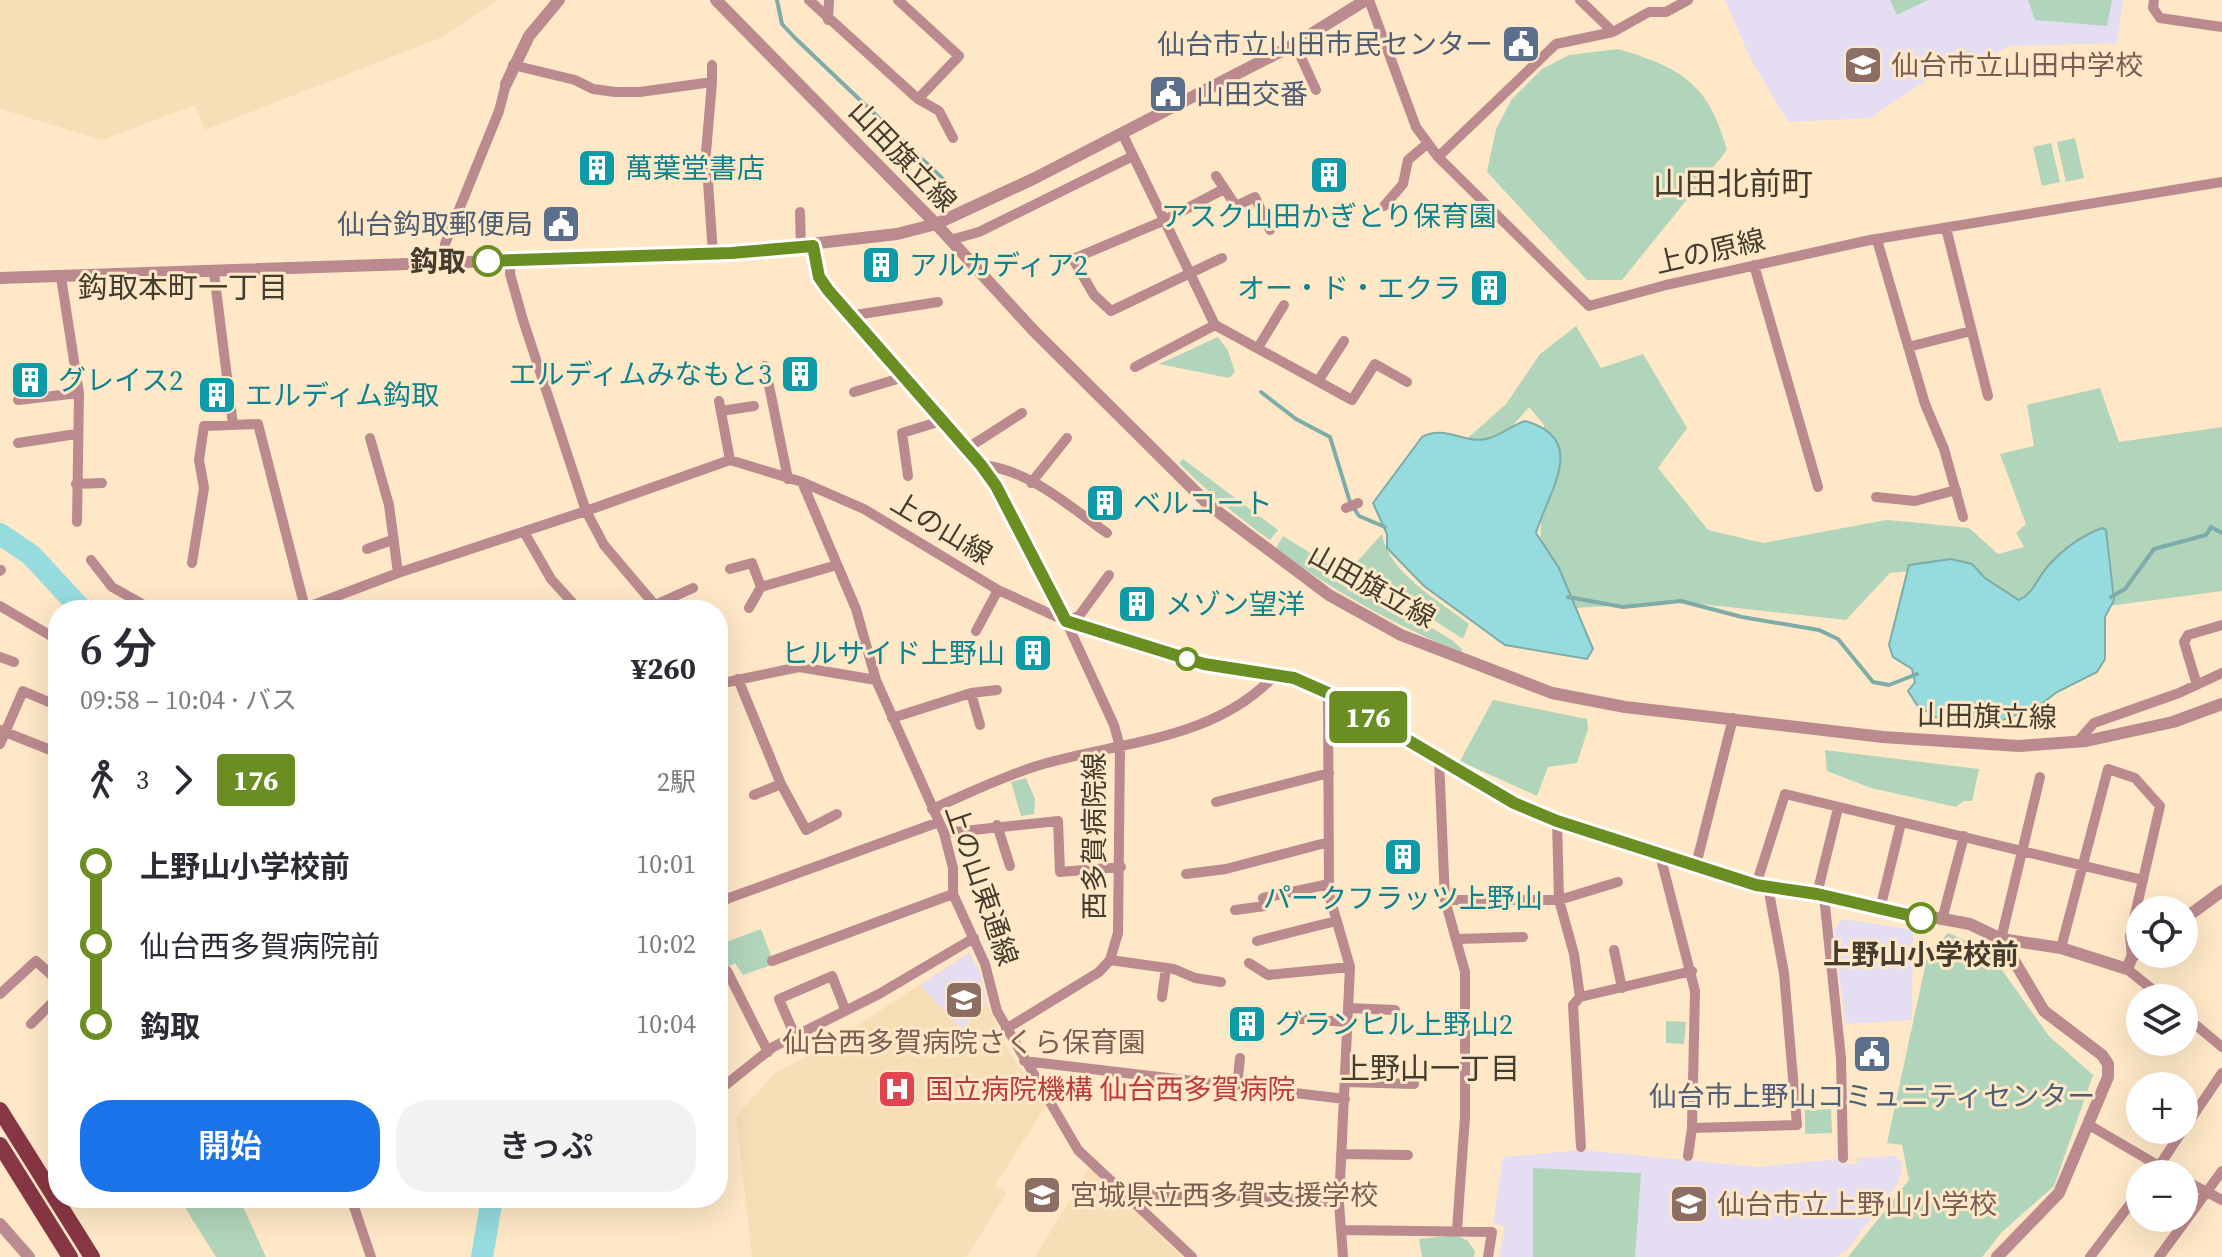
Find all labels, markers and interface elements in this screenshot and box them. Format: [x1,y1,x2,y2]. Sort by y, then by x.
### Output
public building icon: 仙台市立山田市民センター [1500,23,1542,65]
place label: 仙台市立山田市民センター [1157,25,1493,63]
school or university icon: 仙台市立山田中学校 [1842,44,1884,86]
place label: 仙台市立山田中学校 [1891,46,2143,84]
public building icon: 山田交番 [1147,73,1189,115]
place label: 山田交番 [1196,75,1308,113]
street label: 山田旗立線 [841,92,965,220]
building icon: 萬葉堂書店 [576,147,618,189]
place label: 萬葉堂書店 [625,149,765,187]
building icon: アスク山田かぎとり保育園 [1308,154,1350,196]
district label: 山田北前町 [1653,162,1813,206]
place label: アスク山田かぎとり保育園 [1161,197,1497,235]
public building icon: 仙台鈎取郵便局 [540,203,582,245]
place label: 仙台鈎取郵便局 [337,205,533,243]
street label: 上の原線 [1651,220,1769,282]
place label: 鈎取 [410,242,466,280]
building icon: アルカディア2 [860,244,902,286]
marker: 鈎取 [473,246,503,276]
place label: アルカディア2 [909,246,1088,284]
district label: 鈎取本町一丁目 [78,267,288,308]
building icon: オー・ド・エクラ [1468,267,1510,309]
place label: オー・ド・エクラ [1237,269,1461,307]
building icon: エルディムみなもと3 [779,353,821,395]
place label: エルディムみなもと3 [509,355,772,393]
building icon: グレイス2 [9,359,51,401]
place label: グレイス2 [58,361,183,399]
building icon: エルディム鈎取 [196,374,238,416]
place label: エルディム鈎取 [245,376,439,414]
building icon: ベルコート [1084,482,1126,524]
street label: 上の山線 [884,483,1000,573]
place label: ベルコート [1133,484,1272,522]
street label: 山田旗立線 [1302,535,1442,637]
building icon: メゾン望洋 [1116,583,1158,625]
place label: メゾン望洋 [1165,585,1305,623]
text: 6 分 [80,618,157,679]
building icon: ヒルサイド上野山 [1012,632,1054,674]
place label: ヒルサイド上野山 [781,634,1005,672]
text: ¥260 [631,648,696,689]
unlabelled marker [1176,648,1198,670]
text: 09:58 – 10:04 · バス [80,682,297,718]
line badge: 176 [1322,691,1414,743]
street label: 山田旗立線 [1917,696,2057,736]
text: 176 [1345,698,1391,736]
street label: 西多賀病院線 [1075,752,1113,920]
icon: walk [80,758,124,802]
icon: forward [161,758,205,802]
text: 176 [233,761,279,799]
text: 3 [136,762,149,798]
text: 2駅 [657,764,696,800]
street label: 上の山東通線 [937,799,1027,971]
building icon: パークフラッツ上野山 [1382,836,1424,878]
text: 上野山小学校前 [140,846,350,887]
text: 10:01 [636,846,696,882]
place label: パークフラッツ上野山 [1263,879,1543,917]
map controls [2126,896,2198,1232]
button: locate [2126,896,2198,968]
marker: 上野山小学校前 [1906,903,1936,933]
text: 仙台西多賀病院前 [140,926,380,967]
text: 10:02 [636,926,696,962]
place label: 上野山小学校前 [1823,935,2019,973]
school or university icon: 仙台西多賀病院さくら保育園 [943,979,985,1021]
button: layers [2126,984,2198,1056]
building icon: グランヒル上野山2 [1226,1003,1268,1045]
place label: グランヒル上野山2 [1275,1005,1513,1043]
text: 鈎取 [140,1006,200,1047]
text: 10:04 [636,1006,696,1042]
place label: 仙台西多賀病院さくら保育園 [782,1023,1146,1061]
public building icon: 仙台市上野山コミュニティセンター [1851,1033,1893,1075]
district label: 上野山一丁目 [1340,1048,1520,1089]
hospital icon: 国立病院機構 仙台西多賀病院 [876,1068,918,1110]
place label: 国立病院機構 仙台西多賀病院 [925,1070,1296,1108]
button: + [2126,1072,2198,1144]
place label: 仙台市上野山コミュニティセンター [1649,1077,2095,1115]
button: 開始 [80,1100,380,1192]
button: きっぷ [396,1100,696,1192]
button: − [2126,1160,2198,1232]
school or university icon: 宮城県立西多賀支援学校 [1021,1174,1063,1216]
place label: 宮城県立西多賀支援学校 [1070,1176,1378,1214]
school or university icon: 仙台市立上野山小学校 [1668,1183,1710,1225]
place label: 仙台市立上野山小学校 [1717,1185,1997,1223]

